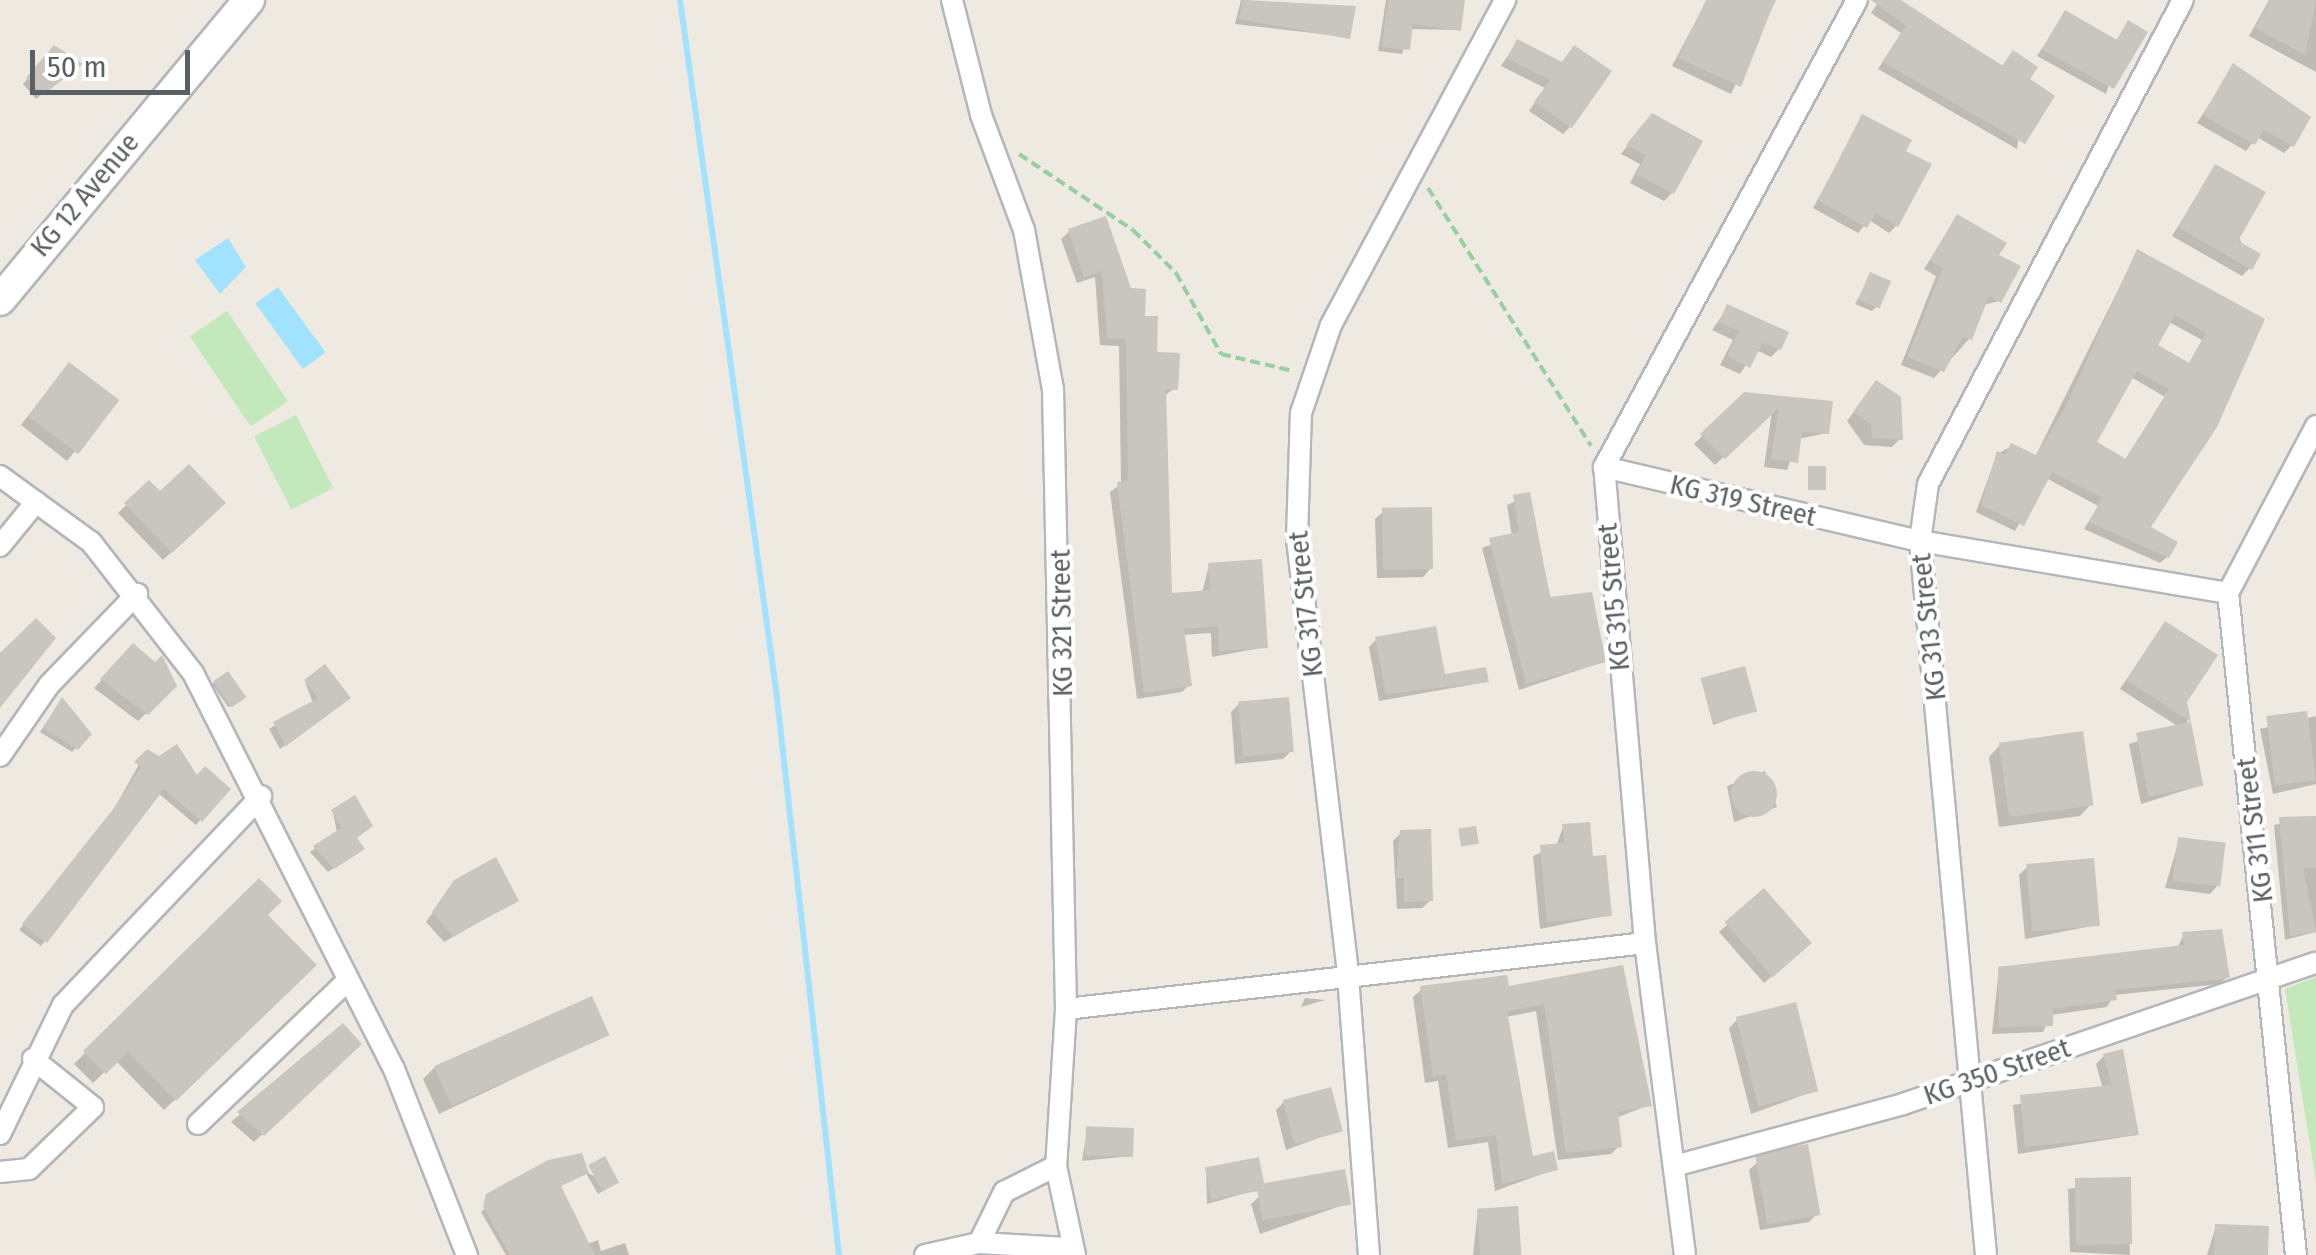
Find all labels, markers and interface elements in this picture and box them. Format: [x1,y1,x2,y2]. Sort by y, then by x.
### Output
scale bar [35,30,195,92]
text: 50 m [47,49,107,85]
street label: KG 12 Avenue [24,126,146,264]
street label: KG 319 Street [1667,468,1819,534]
street label: KG 315 Street [1591,522,1637,672]
street label: KG 317 Street [1282,529,1330,679]
street label: KG 321 Street [1044,549,1080,697]
street label: KG 313 Street [1905,552,1953,702]
street label: KG 311 Street [2229,756,2281,904]
street label: KG 350 Street [1919,1031,2075,1113]

